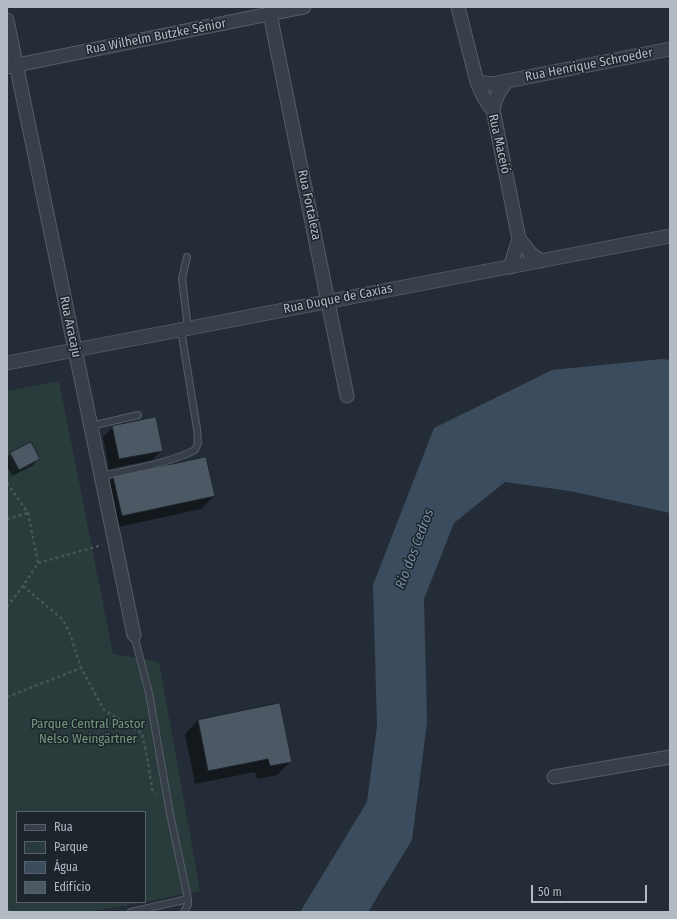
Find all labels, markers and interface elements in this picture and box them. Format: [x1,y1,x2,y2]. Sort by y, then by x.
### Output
street label: Rua Wilhelm Butzke Sênior [85,16,227,58]
street label: Rua Henrique Schroeder [524,45,654,85]
street label: Rua Maceió [485,113,513,175]
street label: Rua Fortaleza [294,168,324,242]
street label: Rua Duque de Caxias [282,281,394,317]
street label: Rua Aracaju [56,295,84,359]
water label: Rio dos Cedros [392,507,438,591]
park label: Parque Central Pastor Nelso Weingärtner [31,716,145,747]
legend [16,811,146,903]
text: Rua [54,820,73,834]
text: Parque [54,840,88,854]
text: Água [54,860,78,874]
scale bar [533,877,649,903]
text: Edifício [54,880,91,894]
text: 50 m [538,885,562,899]

